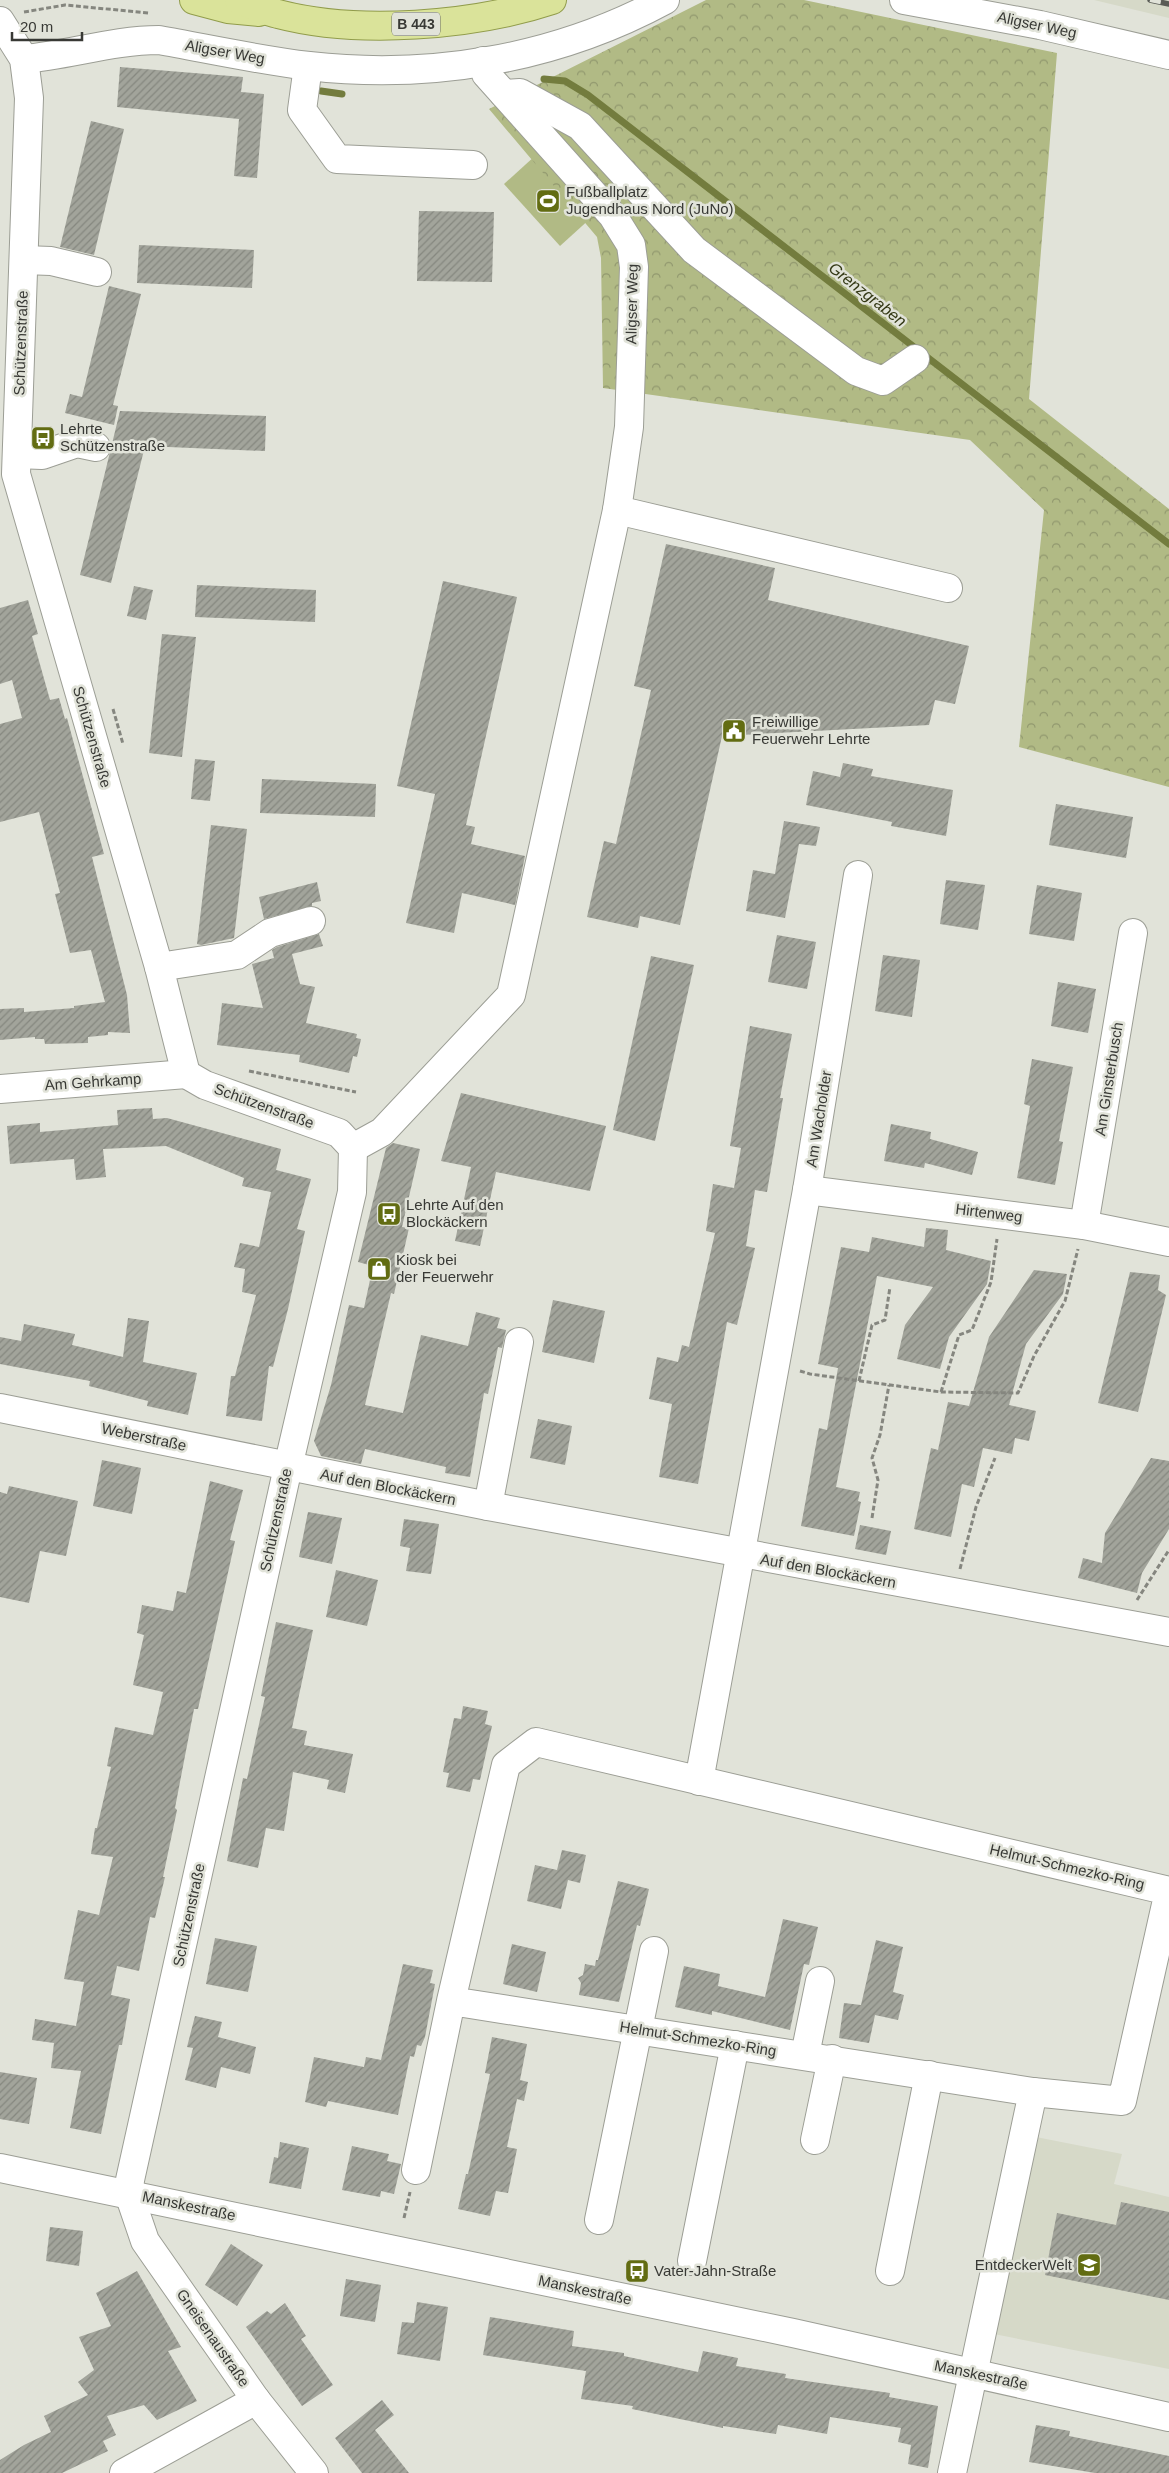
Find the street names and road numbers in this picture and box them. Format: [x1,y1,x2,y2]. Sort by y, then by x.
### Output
street label: Aligser Weg [996,8,1078,41]
road number: B 443 [392,12,440,36]
street label: Aligser Weg [184,36,266,67]
street label: Aligser Weg [622,264,641,344]
street label: Schützenstraße [10,290,31,396]
street label: Schützenstraße [70,684,115,790]
street label: Am Ginsterbusch [1091,1021,1126,1137]
street label: Am Wacholder [802,1069,835,1169]
street label: Am Gehrkamp [44,1070,142,1093]
street label: Schützenstraße [212,1080,316,1131]
street label: Hirtenweg [955,1200,1024,1225]
street label: Weberstraße [100,1419,188,1454]
street label: Auf den Blockäckern [319,1465,457,1508]
street label: Schützenstraße [256,1467,295,1573]
street label: Auf den Blockäckern [759,1550,897,1591]
street label: Helmut-Schmezko-Ring [988,1840,1146,1893]
street label: Schützenstraße [169,1862,208,1968]
street label: Helmut-Schmezko-Ring [619,2018,778,2059]
street label: Manskestraße [141,2187,237,2224]
street label: Manskestraße [537,2271,633,2308]
street label: Gneisenaustraße [173,2286,253,2390]
street label: Manskestraße [933,2356,1029,2393]

